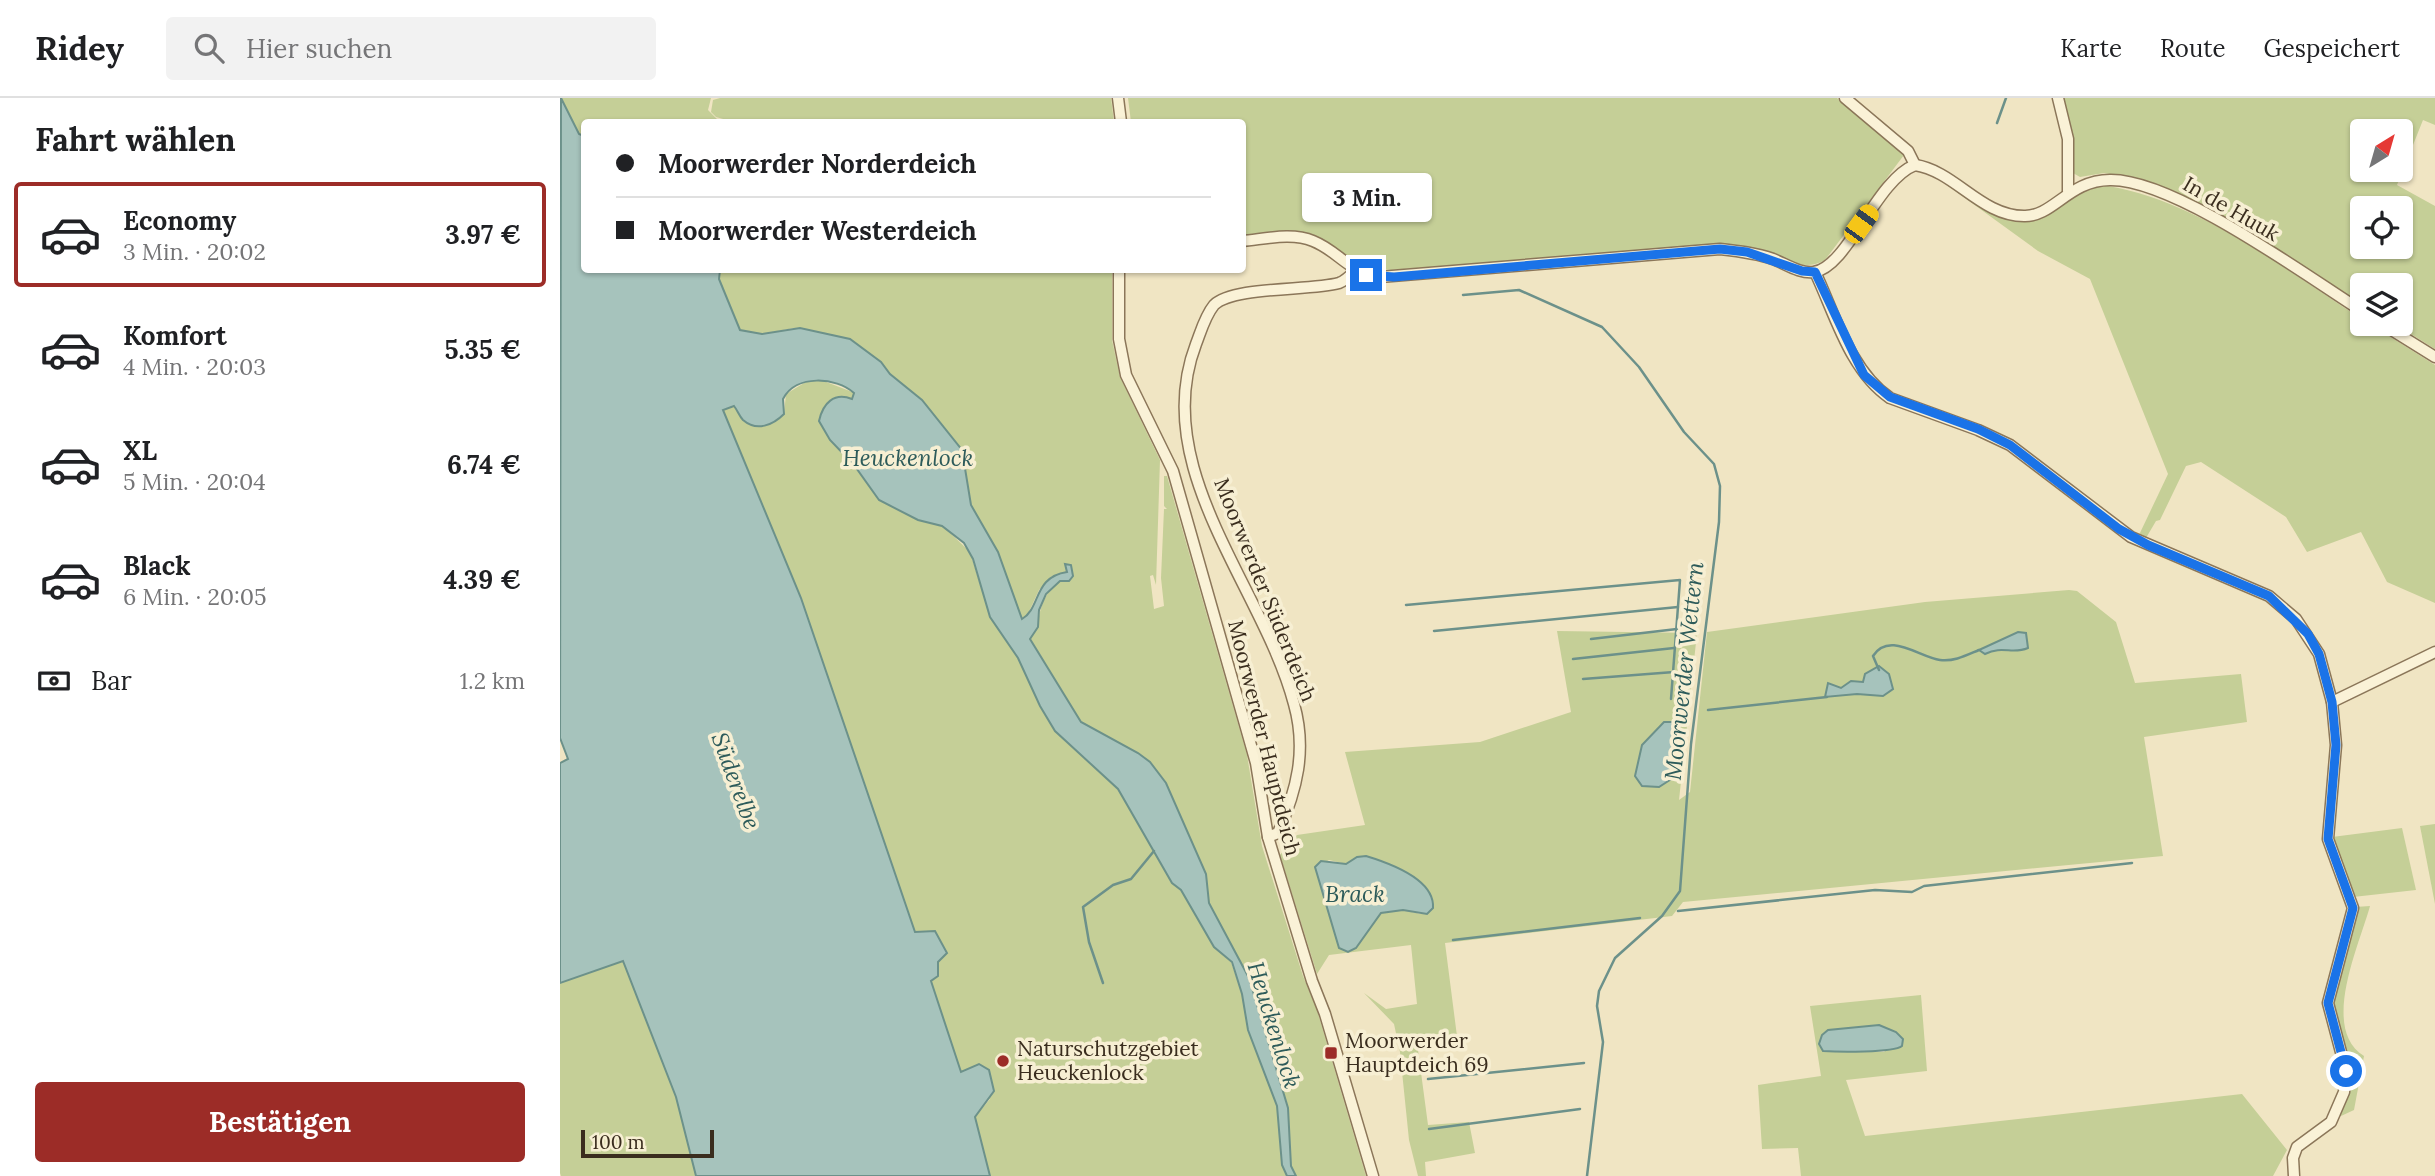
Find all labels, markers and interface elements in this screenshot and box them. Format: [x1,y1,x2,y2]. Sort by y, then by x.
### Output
search box [166,17,656,80]
text: Ridey [35,27,124,69]
icon: search [190,29,228,67]
text: Hier suchen [246,32,392,65]
text: Karte [2060,33,2122,64]
text: Route [2160,33,2226,64]
text: Gespeichert [2264,33,2400,64]
text: Fahrt wählen [35,119,236,160]
north arrow [2350,119,2413,182]
map controls [2350,119,2413,336]
text: Moorwerder Norderdeich [658,147,976,180]
street label: In de Huuk [2178,170,2285,247]
callout: 3 Min. [1301,174,1431,222]
text: 3 Min. [1333,183,1401,212]
button: locate [2350,196,2413,259]
car [1841,201,1882,247]
icon: car [39,203,102,266]
text: Economy [123,204,236,237]
text: Moorwerder Westerdeich [658,214,977,247]
text: 3.97 € [445,218,521,251]
text: 3 Min. · 20:02 [123,237,266,266]
route end [1350,259,1382,291]
button: layers [2350,273,2413,336]
icon: car [39,318,102,381]
text: Komfort [123,319,227,352]
text: 5.35 € [444,333,521,366]
text: 4 Min. · 20:03 [123,352,266,381]
icon: car [39,433,102,496]
text: XL [123,434,157,467]
water label: Heuckenlock [842,443,974,472]
text: 6.74 € [447,448,521,481]
text: 5 Min. · 20:04 [123,467,266,496]
street label: Moorwerder Süderdeich [1208,474,1323,706]
icon: car [39,548,102,611]
text: Black [123,549,191,582]
water label: Moorwerder Wettern [1658,560,1709,782]
text: 4.39 € [443,563,521,596]
text: 6 Min. · 20:05 [123,582,267,611]
street label: Moorwerder Hauptdeich [1222,617,1307,859]
icon: cash [35,662,73,700]
text: Bar [91,664,132,697]
text: 1.2 km [460,666,525,695]
water label: Süderelbe [706,728,767,833]
water label: Brack [1325,879,1385,908]
water label: Heuckenlock [1241,958,1308,1092]
place label: Moorwerder Hauptdeich 69 [1345,1027,1489,1078]
place label: Naturschutzgebiet Heuckenlock [1017,1035,1199,1086]
marker: Moorwerder Hauptdeich 69 [1323,1045,1339,1061]
marker: Naturschutzgebiet Heuckenlock [995,1053,1011,1069]
route start [2330,1055,2362,1087]
button: Bestätigen [35,1082,525,1162]
scale bar [581,1127,714,1159]
text: 100 m [592,1130,645,1154]

